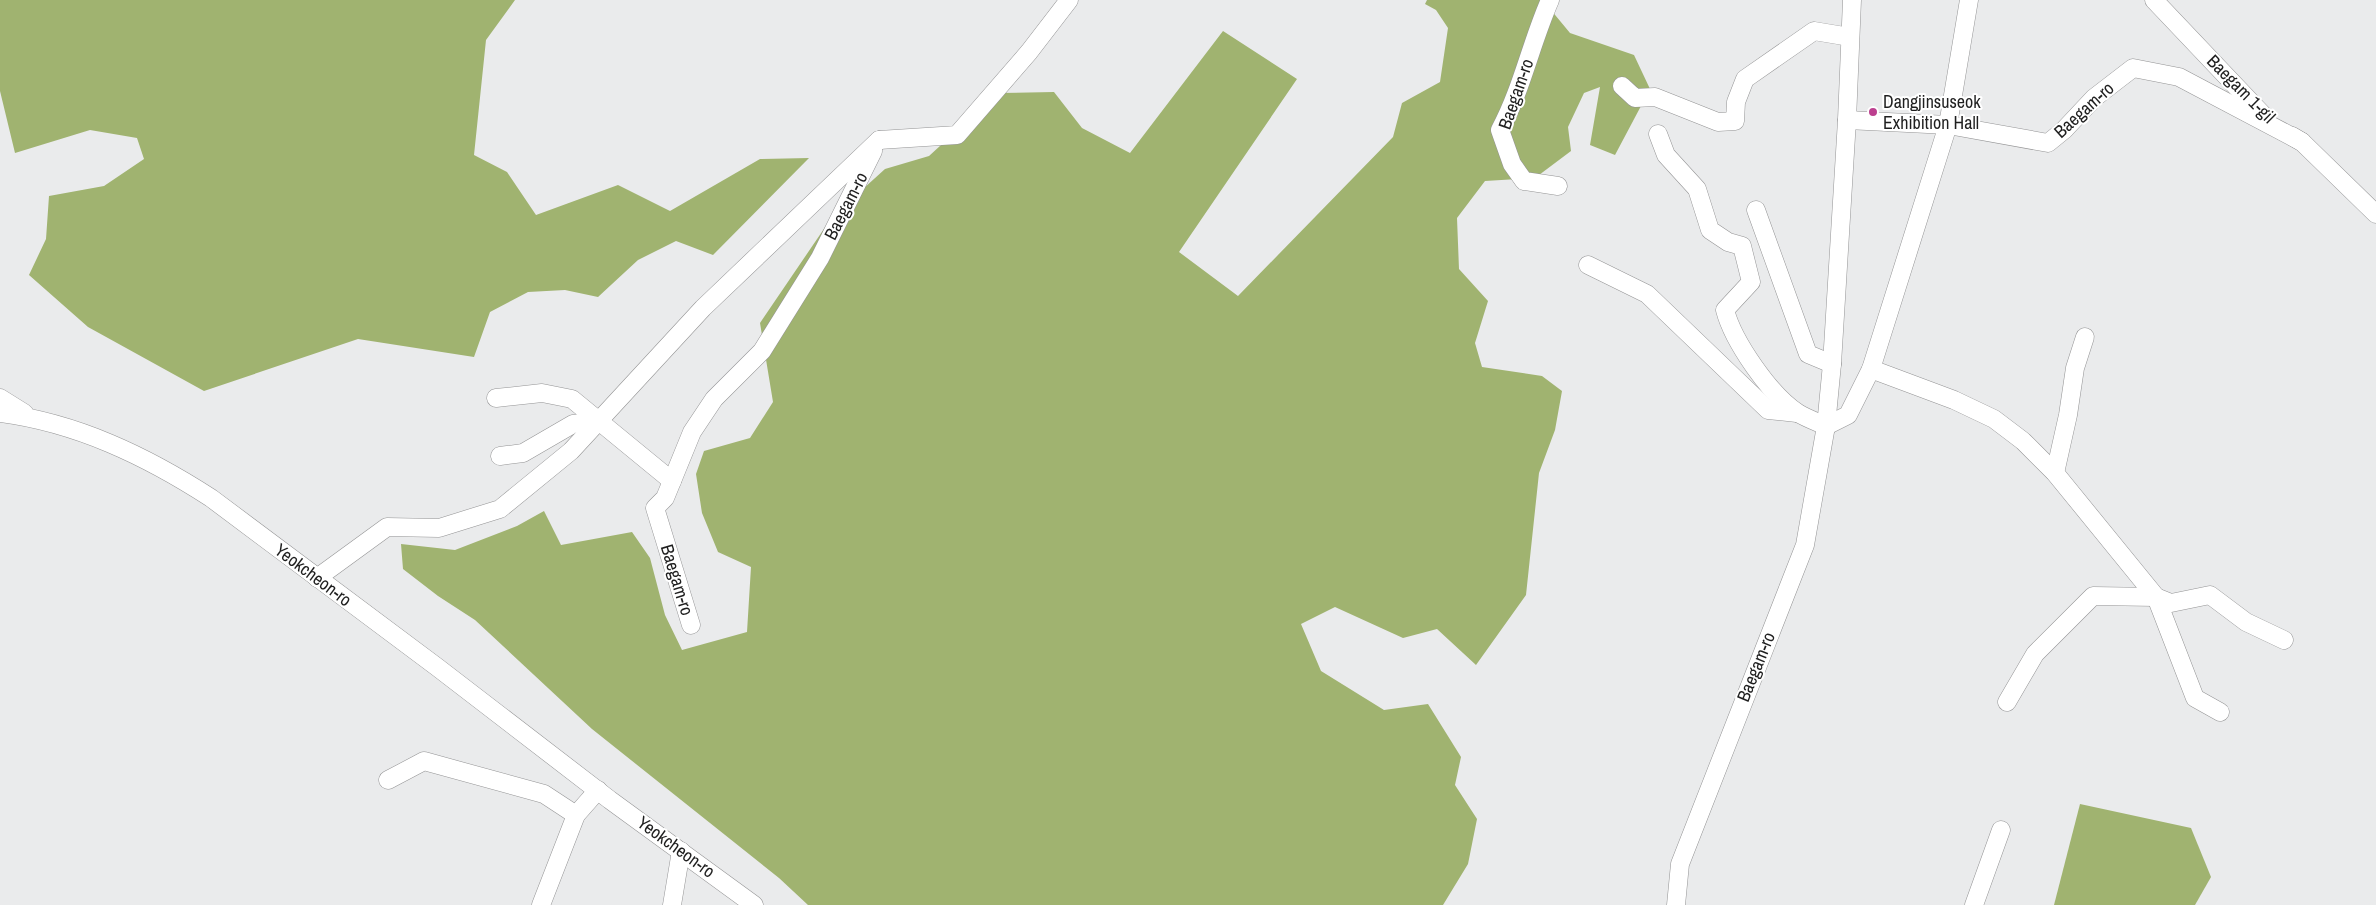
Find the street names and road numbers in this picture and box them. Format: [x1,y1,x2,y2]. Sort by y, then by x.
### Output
street label: Baegam 1-gil [2201,49,2281,129]
street label: Baegam-ro [1492,55,1539,132]
street label: Baegam-ro [2048,76,2119,143]
street label: Baegam-ro [818,168,873,244]
street label: Yeokcheon-ro [270,537,357,612]
street label: Baegam-ro [655,541,700,618]
street label: Baegam-ro [1730,628,1781,705]
street label: Yeokcheon-ro [632,810,720,883]

